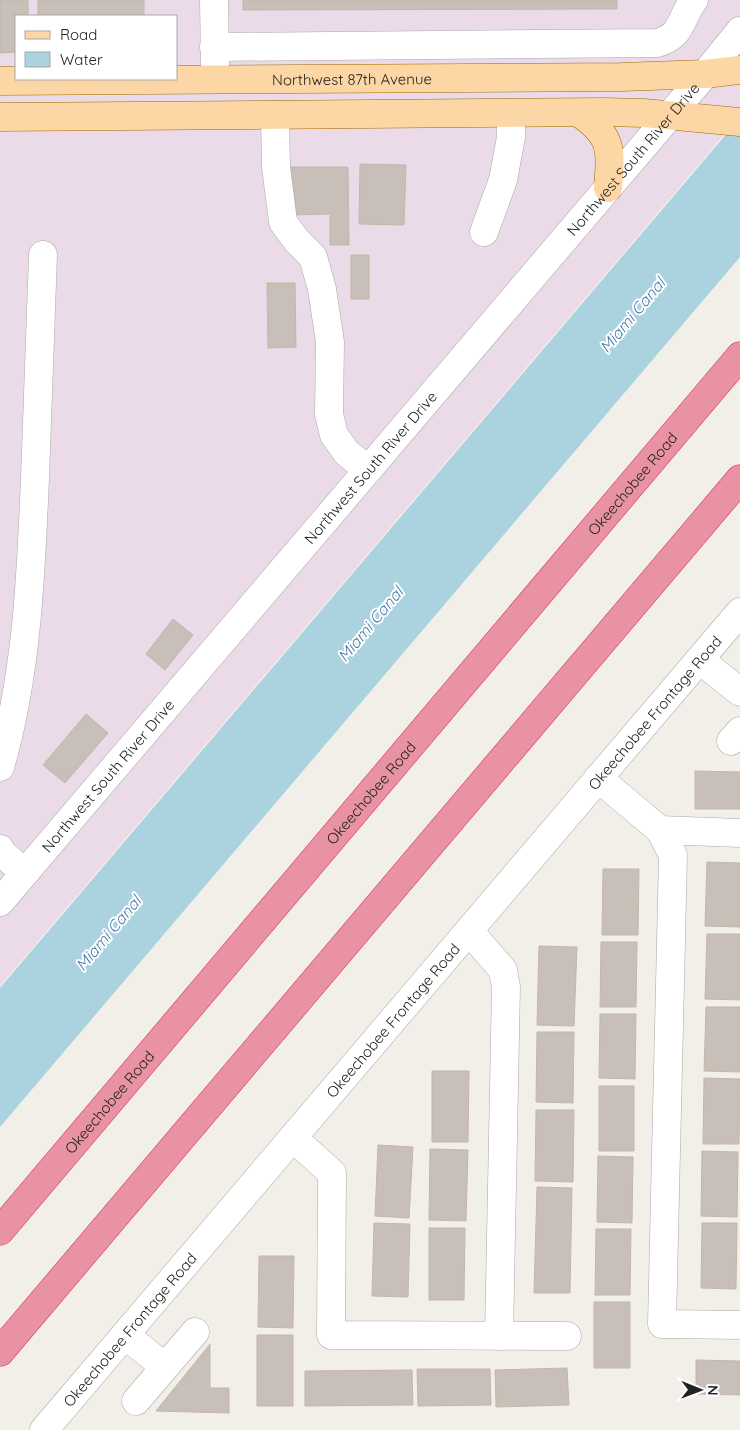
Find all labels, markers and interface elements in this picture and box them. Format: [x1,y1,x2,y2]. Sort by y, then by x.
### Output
legend [15,15,178,80]
text: Road [60,25,97,44]
text: Water [60,50,103,69]
street label: Northwest 87th Avenue [272,69,432,89]
street label: Northwest South River Drive [562,79,703,239]
water label: Miami Canal [595,272,671,356]
street label: Northwest South River Drive [300,387,441,548]
street label: Okeechobee Road [583,428,681,539]
water label: Miami Canal [333,581,409,665]
street label: Okeechobee Frontage Road [584,632,725,793]
street label: Northwest South River Drive [37,695,178,856]
street label: Okeechobee Road [322,737,420,848]
water label: Miami Canal [71,890,147,974]
street label: Okeechobee Frontage Road [322,939,463,1101]
street label: Okeechobee Road [60,1047,158,1157]
street label: Okeechobee Frontage Road [59,1249,200,1410]
north arrow [675,1365,725,1415]
text: N [704,1385,722,1396]

